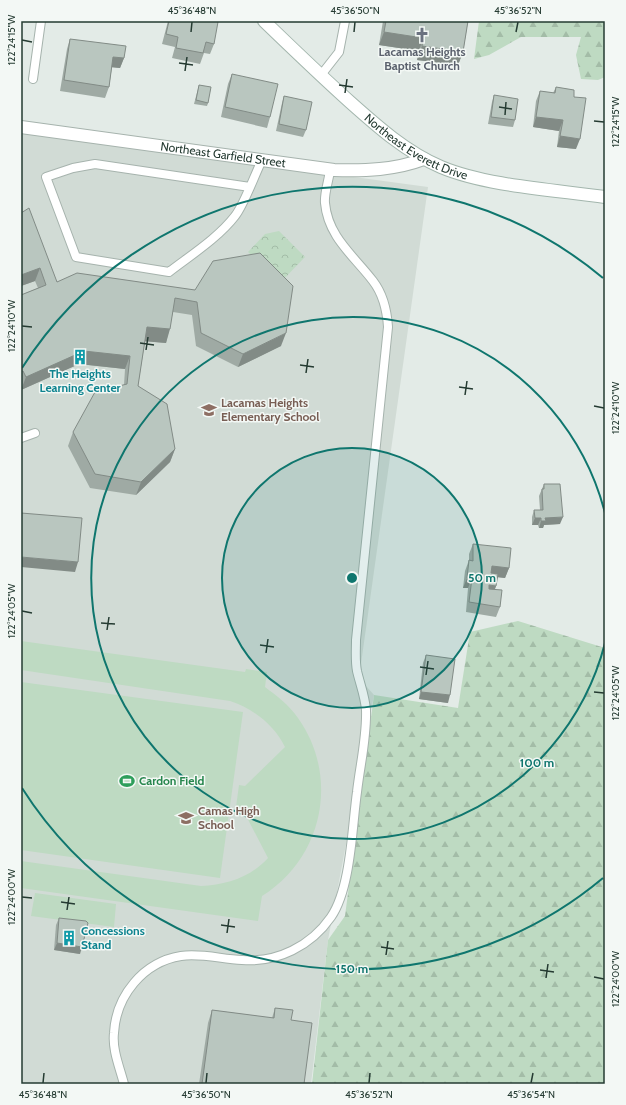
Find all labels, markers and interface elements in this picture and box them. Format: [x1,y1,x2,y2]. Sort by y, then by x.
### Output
text: 45°36'48"N [168,4,216,17]
text: 45°36'50"N [330,4,380,17]
text: 45°36'52"N [494,4,542,17]
text: 122°24'15"W [5,14,18,65]
church icon: Lacamas Heights Baptist Church [413,26,431,44]
place label: Lacamas Heights Baptist Church [378,44,466,73]
text: 122°24'15"W [609,96,622,147]
street label: Northeast Everett Drive [361,110,470,183]
street label: Northeast Garfield Street [160,138,287,170]
text: 122°24'10"W [5,299,18,352]
building icon: The Heights Learning Center [71,348,89,366]
place label: The Heights Learning Center [39,366,121,395]
text: 122°24'10"W [609,381,622,434]
place label: Lacamas Heights Elementary School [221,395,319,424]
school or university icon: Lacamas Heights Elementary School [200,401,218,419]
text: 50 m [468,570,496,585]
centre of rings [345,571,359,585]
text: 122°24'05"W [5,583,18,638]
text: 122°24'05"W [609,665,622,720]
text: 100 m [520,755,554,770]
sports icon: Cardon Field [118,772,136,790]
place label: Cardon Field [139,773,205,788]
place label: Camas High School [198,803,260,832]
school or university icon: Camas High School [177,809,195,827]
text: 122°24'00"W [5,869,18,925]
place label: Concessions Stand [81,923,145,952]
building icon: Concessions Stand [60,929,78,947]
text: 122°24'00"W [609,951,622,1007]
text: 150 m [336,961,368,976]
text: 45°36'48"N [19,1088,67,1101]
text: 45°36'50"N [181,1088,231,1101]
text: 45°36'52"N [345,1088,393,1101]
text: 45°36'54"N [507,1088,555,1101]

